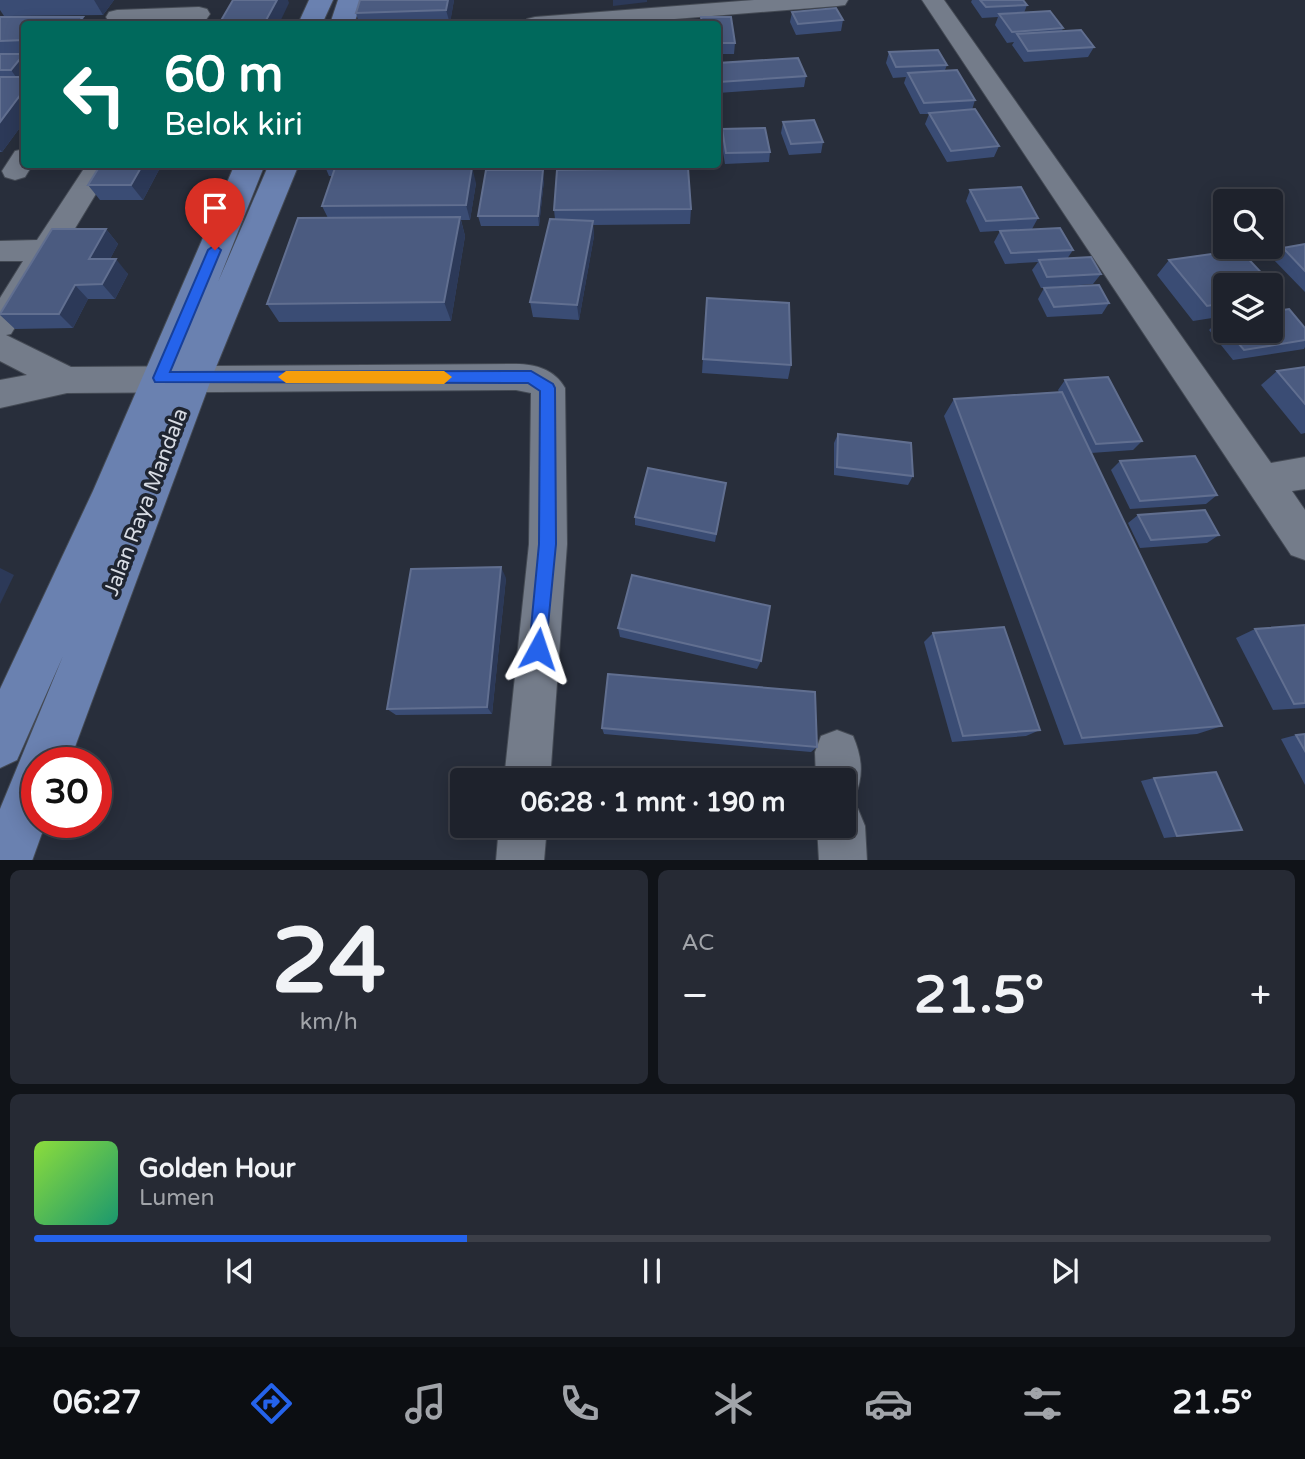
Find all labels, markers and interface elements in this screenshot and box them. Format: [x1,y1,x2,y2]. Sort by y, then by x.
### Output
text: 60 m [164,46,283,105]
icon: left [49,49,140,140]
text: Belok kiri [164,106,303,144]
pin [185,178,245,250]
icon: arrive [196,189,234,227]
map controls [1213,189,1283,343]
button: search [1213,189,1283,259]
button: layers [1213,273,1283,343]
street label: Jalan Raya Mandala [99,405,193,599]
position arrow [501,612,575,686]
speed limit sign: 30 [21,747,112,838]
text: 06:28 · 1 mnt · 190 m [521,787,785,818]
text: 24 [272,907,386,1017]
text: AC [682,929,714,957]
text: 21.5° [914,964,1044,1027]
text: − [682,973,709,1019]
text: + [1250,973,1271,1019]
text: km/h [300,1008,358,1036]
text: Golden Hour [139,1153,296,1184]
text: Lumen [139,1184,214,1212]
icon: previous [221,1252,259,1290]
icon: pause [633,1252,671,1290]
icon: next [1046,1252,1084,1290]
icon: directions [247,1379,296,1428]
icon: music [401,1379,450,1428]
icon: phone [555,1379,604,1428]
icon: climate [709,1379,758,1428]
icon: car [864,1379,913,1428]
icon: filters [1018,1379,1067,1428]
text: 06:27 [53,1384,141,1422]
text: 21.5° [1172,1384,1252,1422]

